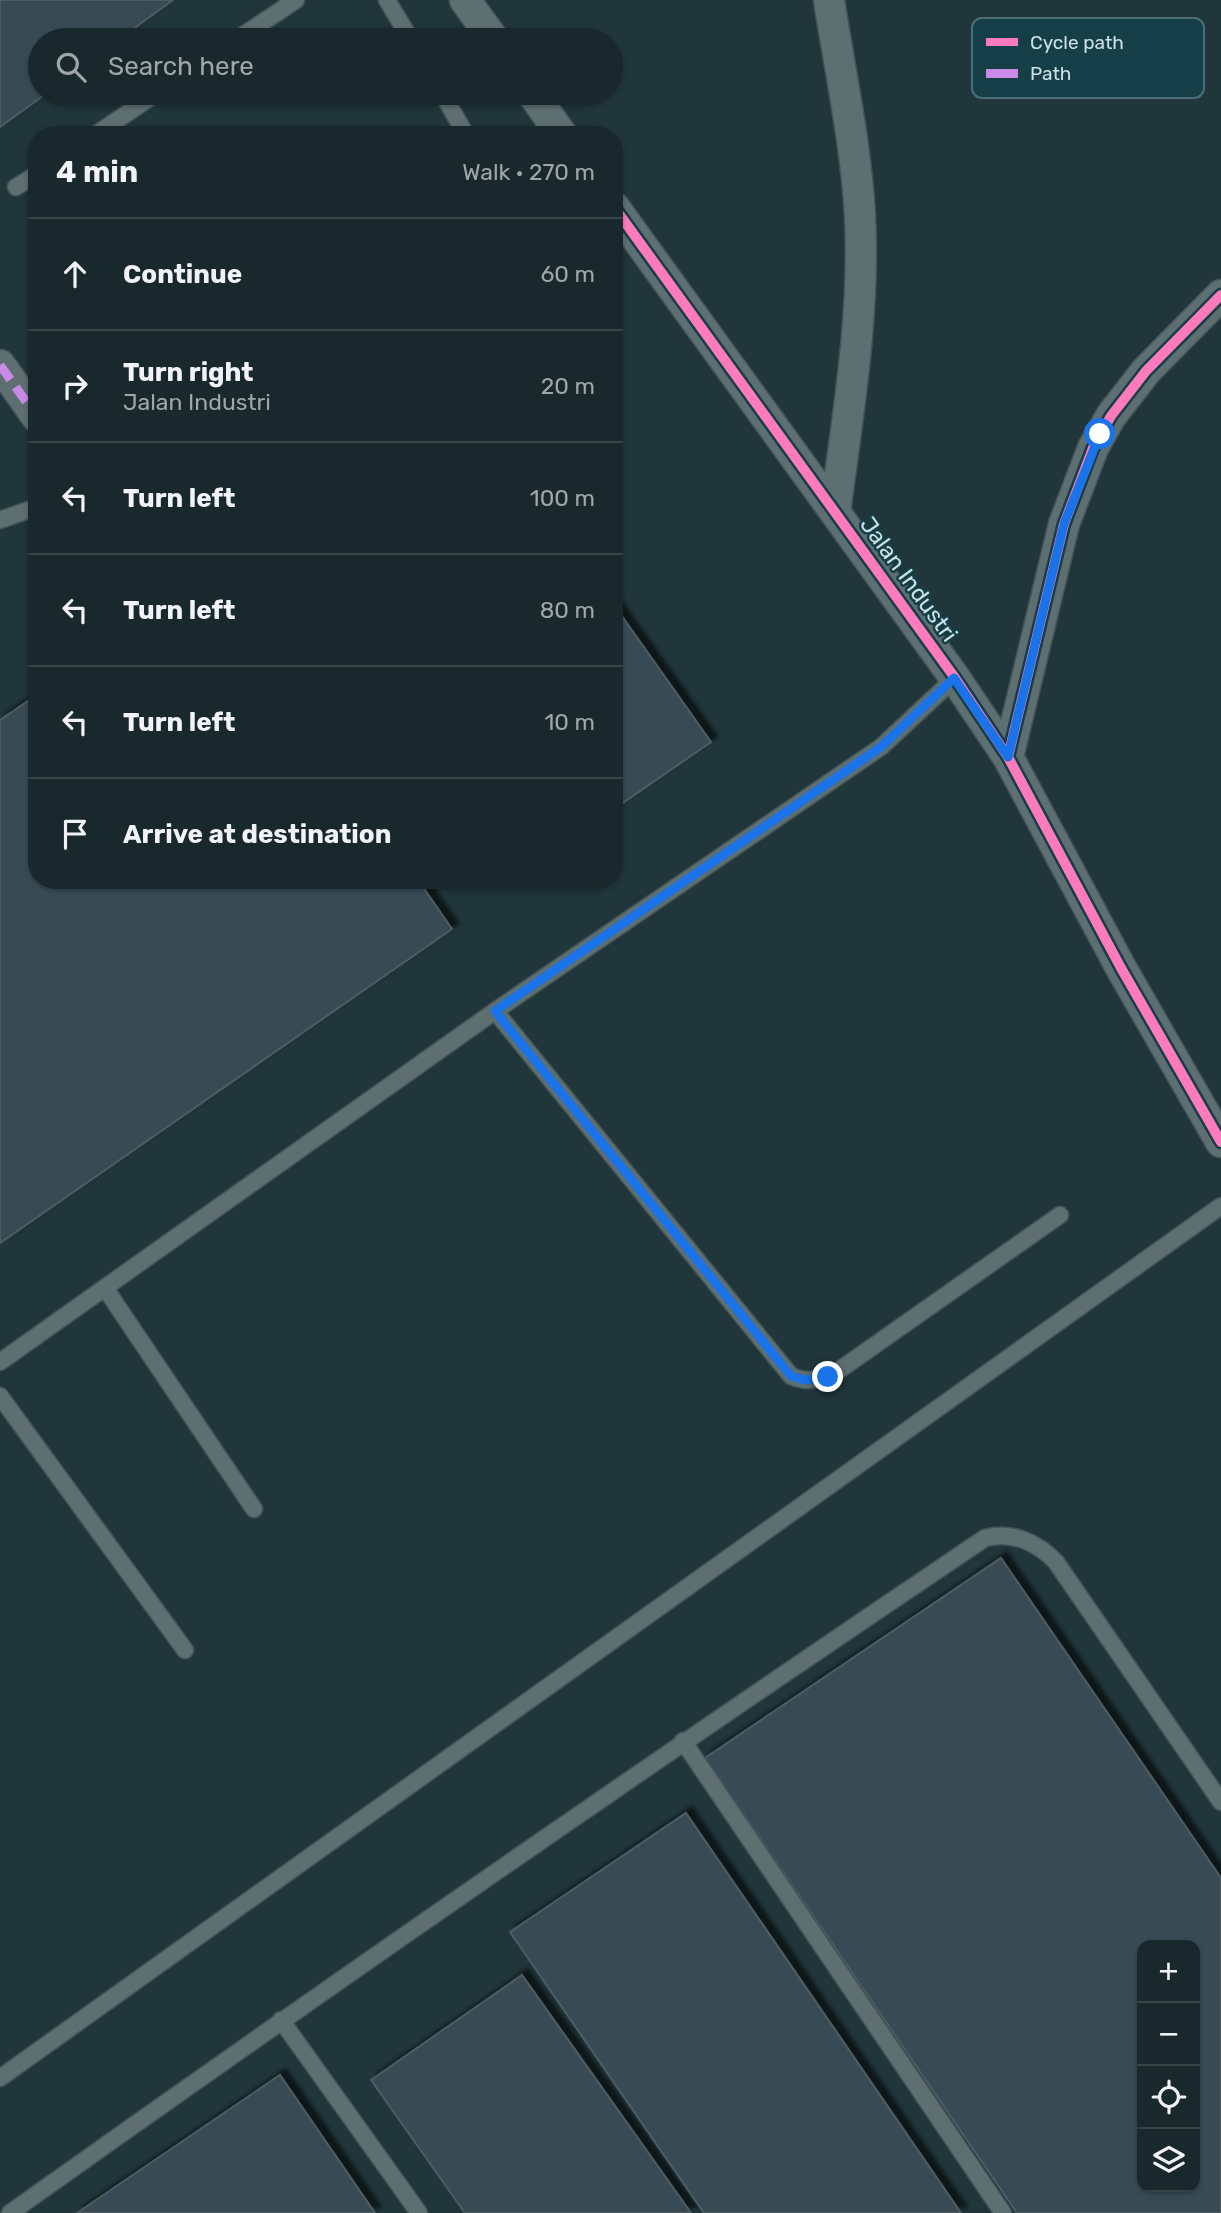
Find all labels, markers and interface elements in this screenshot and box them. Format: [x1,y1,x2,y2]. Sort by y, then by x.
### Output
legend [972,18,1204,98]
search box [28,28,623,105]
text: Cycle path [1030,31,1124,54]
icon: search [52,48,90,86]
text: Search here [108,51,254,82]
text: Path [1030,62,1071,85]
text: 4 min [56,154,138,190]
text: Walk · 270 m [462,158,595,186]
icon: ahead [56,255,94,293]
text: Continue [123,259,242,290]
text: 60 m [540,260,595,288]
text: Turn right [123,357,253,388]
icon: right [56,367,94,405]
text: 20 m [541,372,595,400]
text: Jalan Industri [123,388,271,416]
route start [1084,418,1115,449]
icon: left [56,479,94,517]
text: Turn left [123,483,235,514]
text: 100 m [530,484,595,512]
street label: Jalan Industri [854,511,964,647]
icon: left [56,591,94,629]
text: Turn left [123,595,235,626]
text: 80 m [540,596,595,624]
icon: left [56,703,94,741]
text: Turn left [123,707,235,738]
text: 10 m [544,708,595,736]
icon: arrive [56,815,94,853]
text: Arrive at destination [123,819,391,850]
route end [812,1361,843,1392]
map controls [1137,1940,1200,2192]
button: + [1137,1940,1200,2003]
button: − [1137,2003,1200,2066]
button: locate [1137,2066,1200,2129]
button: layers [1137,2129,1200,2192]

